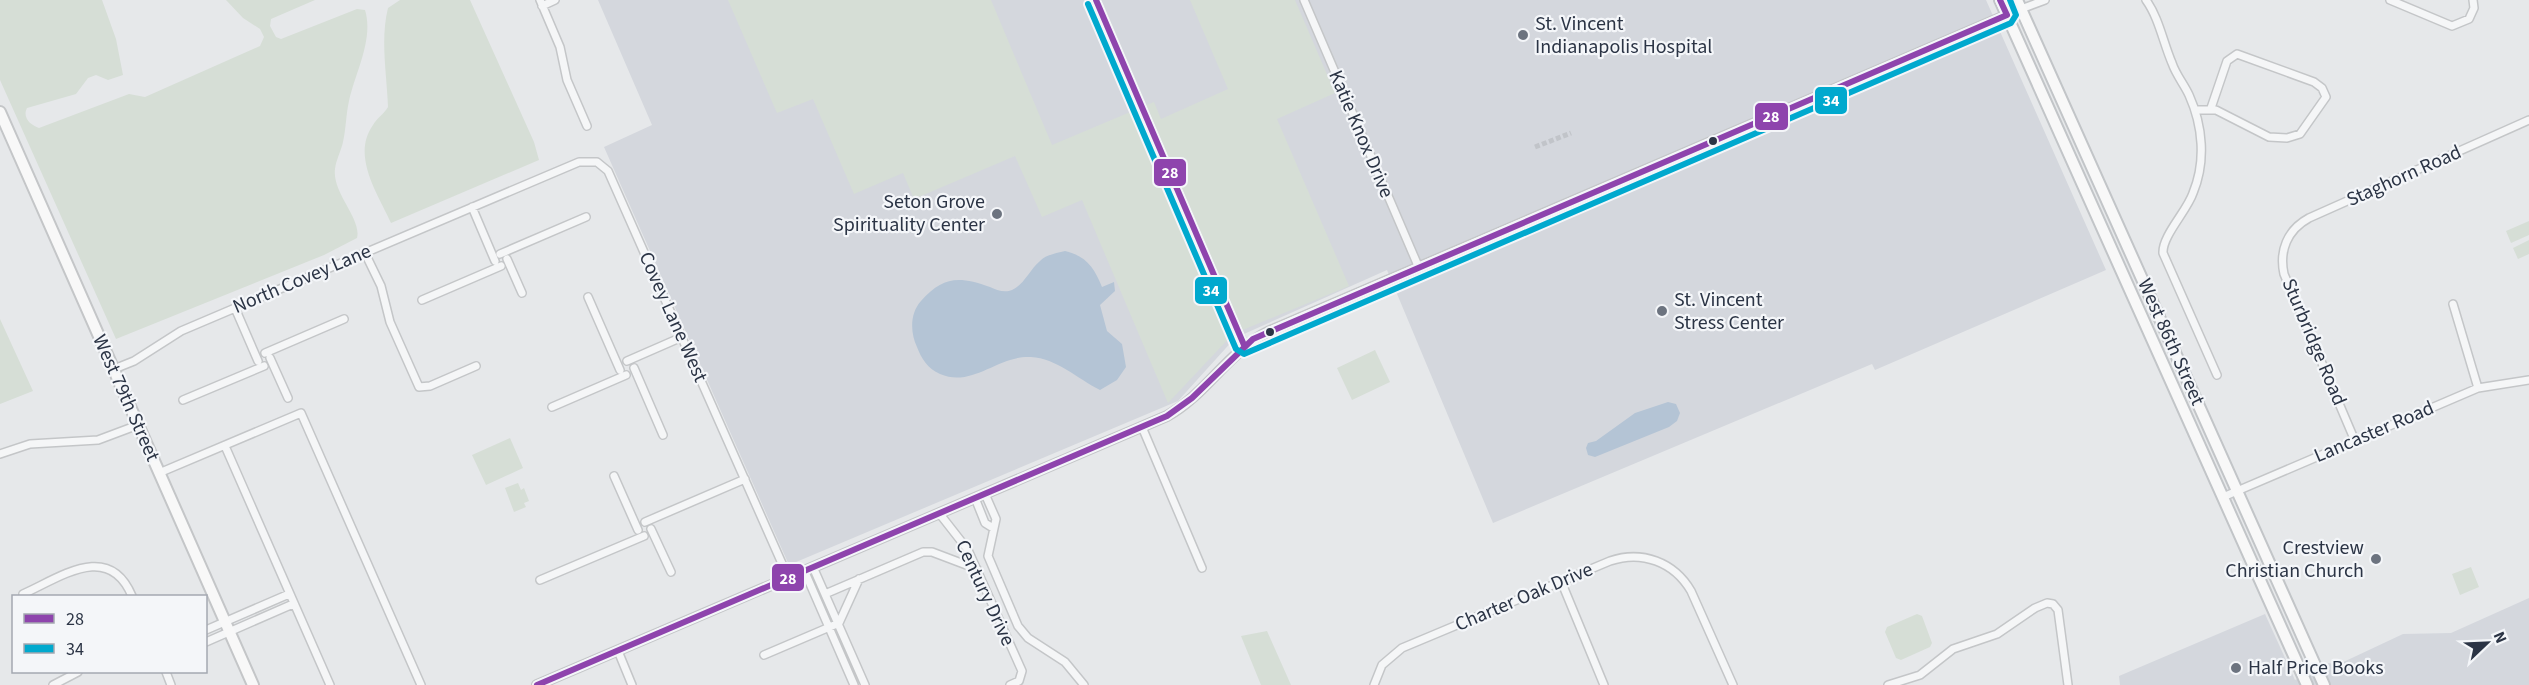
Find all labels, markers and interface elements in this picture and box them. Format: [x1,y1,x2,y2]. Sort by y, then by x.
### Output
place label: St. Vincent Indianapolis Hospital [1535,10,1712,61]
marker: St. Vincent Indianapolis Hospital [1516,28,1530,42]
street label: Katie Knox Drive [1321,66,1401,202]
line badge: 34 [1814,86,1848,115]
text: 34 [1823,90,1840,112]
line badge: 28 [1754,102,1789,131]
text: 28 [1763,106,1779,128]
unlabelled marker [1707,135,1719,147]
street label: Staghorn Road [2342,138,2466,214]
line badge: 28 [1153,158,1187,187]
text: 28 [1162,162,1178,184]
place label: Seton Grove Spirituality Center [833,188,985,239]
marker: Seton Grove Spirituality Center [990,207,1004,221]
street label: North Covey Lane [228,237,376,321]
street label: Covey Lane West [632,247,714,387]
street label: West 86th Street [2131,274,2212,410]
street label: Sturbridge Road [2275,274,2353,410]
line badge: 34 [1194,276,1228,305]
text: 34 [1203,280,1220,302]
place label: St. Vincent Stress Center [1674,286,1784,337]
marker: St. Vincent Stress Center [1655,304,1669,318]
unlabelled marker [1264,326,1276,338]
street label: West 79th Street [86,330,167,466]
street label: Lancaster Road [2310,394,2438,470]
place label: Crestview Christian Church [2225,534,2364,585]
street label: Century Drive [948,535,1022,651]
marker: Crestview Christian Church [2369,552,2383,566]
street label: Charter Oak Drive [1451,555,1597,639]
line badge: 28 [771,563,805,592]
text: 28 [780,568,796,590]
legend [12,595,207,673]
text: 28 [66,607,84,632]
north arrow [2457,613,2517,673]
text: N [2488,628,2512,647]
text: 34 [66,637,84,662]
place label: Half Price Books [2248,654,2384,682]
marker: Half Price Books [2229,661,2243,675]

